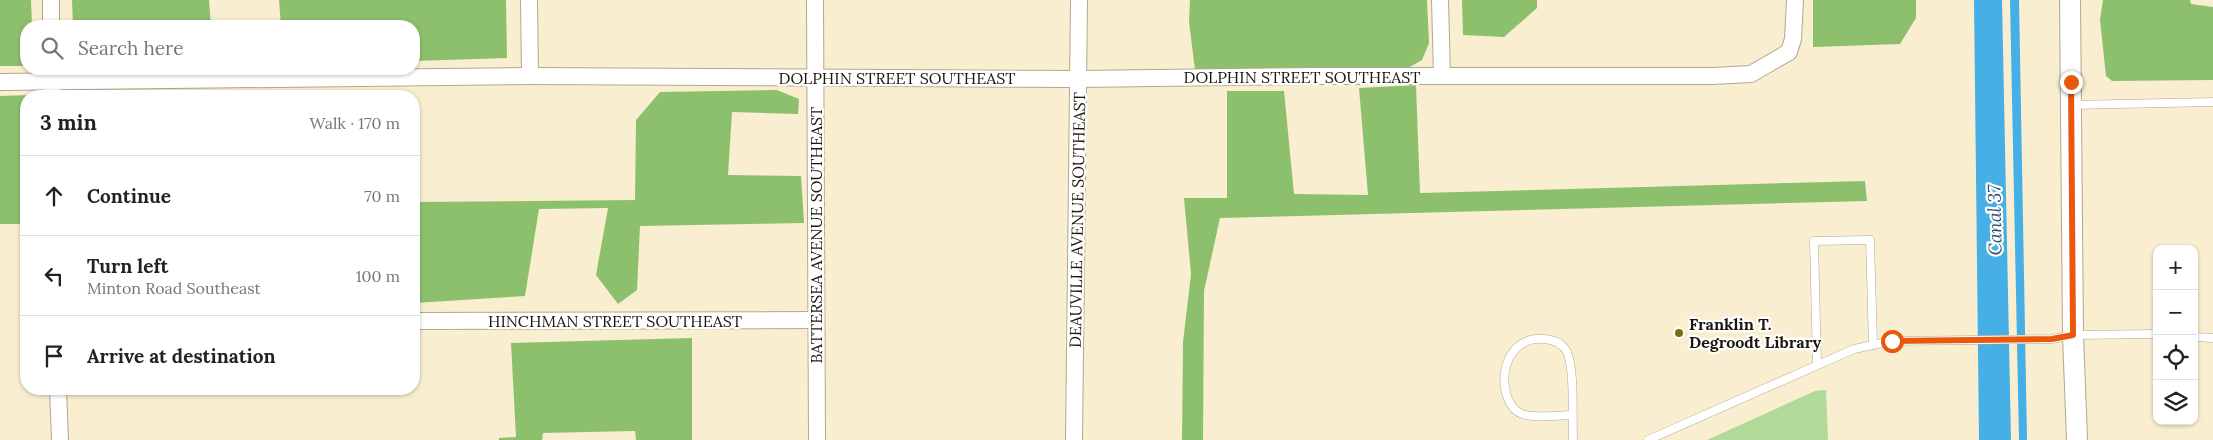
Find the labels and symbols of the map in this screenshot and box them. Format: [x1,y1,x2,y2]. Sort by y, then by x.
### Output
street label: DOLPHIN STREET SOUTHEAST [1183,67,1421,87]
street label: DOLPHIN STREET SOUTHEAST [778,68,1016,88]
route end [2060,71,2083,94]
street label: DEAUVILLE AVENUE SOUTHEAST [1065,92,1089,348]
street label: BATTERSEA AVENUE SOUTHEAST [806,107,826,363]
water label: Canal 37 [1982,183,2007,256]
street label: HINCHMAN STREET SOUTHEAST [488,311,742,331]
place label: Franklin T. Degroodt Library [1689,314,1822,352]
marker: Franklin T. Degroodt Library [1673,327,1685,339]
route start [1881,330,1904,353]

